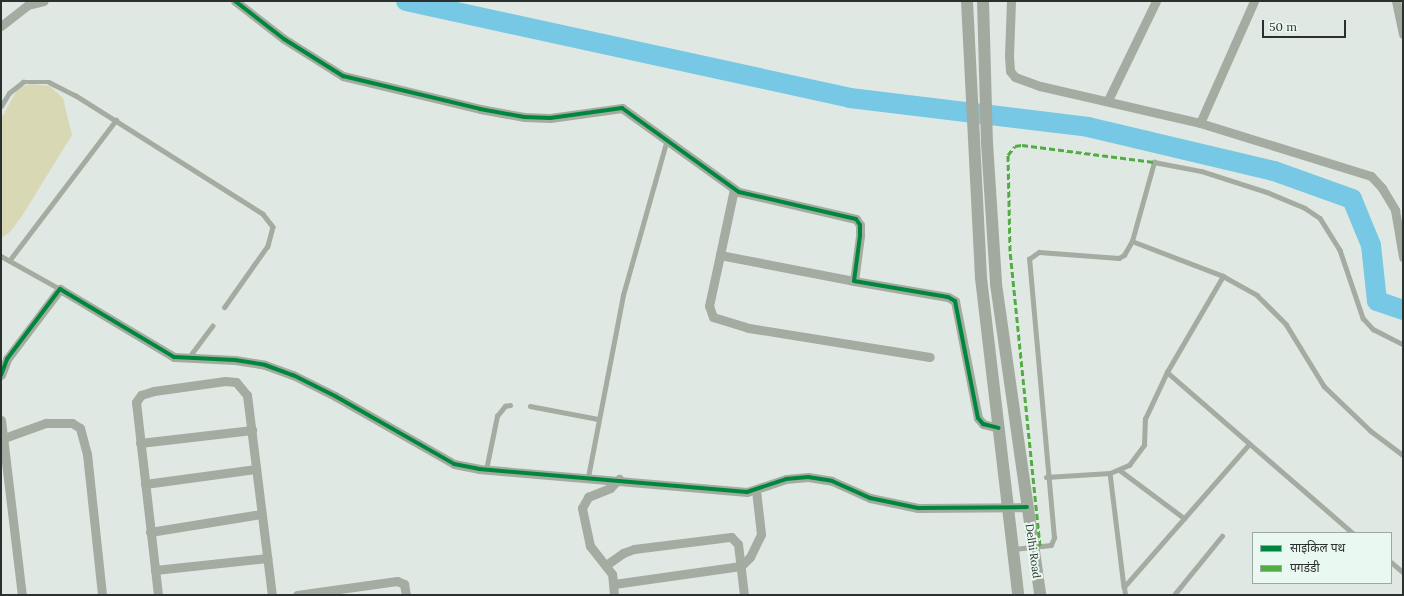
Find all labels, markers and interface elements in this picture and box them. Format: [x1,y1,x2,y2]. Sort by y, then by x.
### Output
scale bar [1264,12,1348,38]
text: 50 m [1269,19,1297,34]
street label: Delhi Road [1023,523,1043,579]
legend [1252,532,1392,584]
text: साइकिल पथ [1290,540,1345,555]
text: पगडंडी [1290,560,1320,575]

